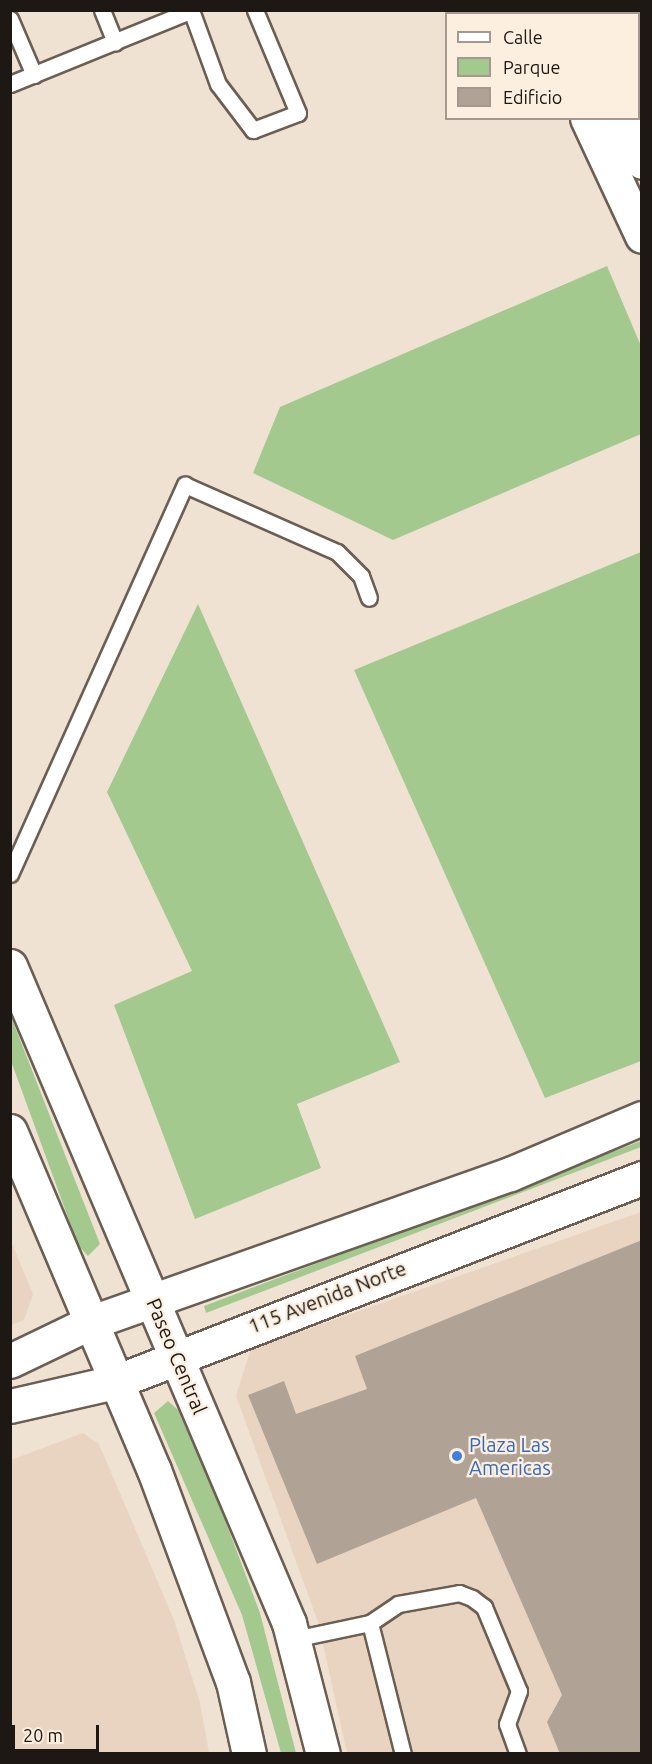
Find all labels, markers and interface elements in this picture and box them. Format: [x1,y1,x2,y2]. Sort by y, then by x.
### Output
legend [445,12,640,120]
text: Calle [503,27,543,47]
text: Parque [503,57,560,77]
text: Edificio [503,87,562,107]
street label: 115 Avenida Norte [245,1256,409,1338]
street label: Paseo Central [142,1294,212,1418]
place label: Plaza Las Americas [469,1432,551,1479]
marker: Plaza Las Americas [450,1449,464,1463]
scale bar [15,1713,102,1751]
text: 20 m [23,1725,63,1745]

